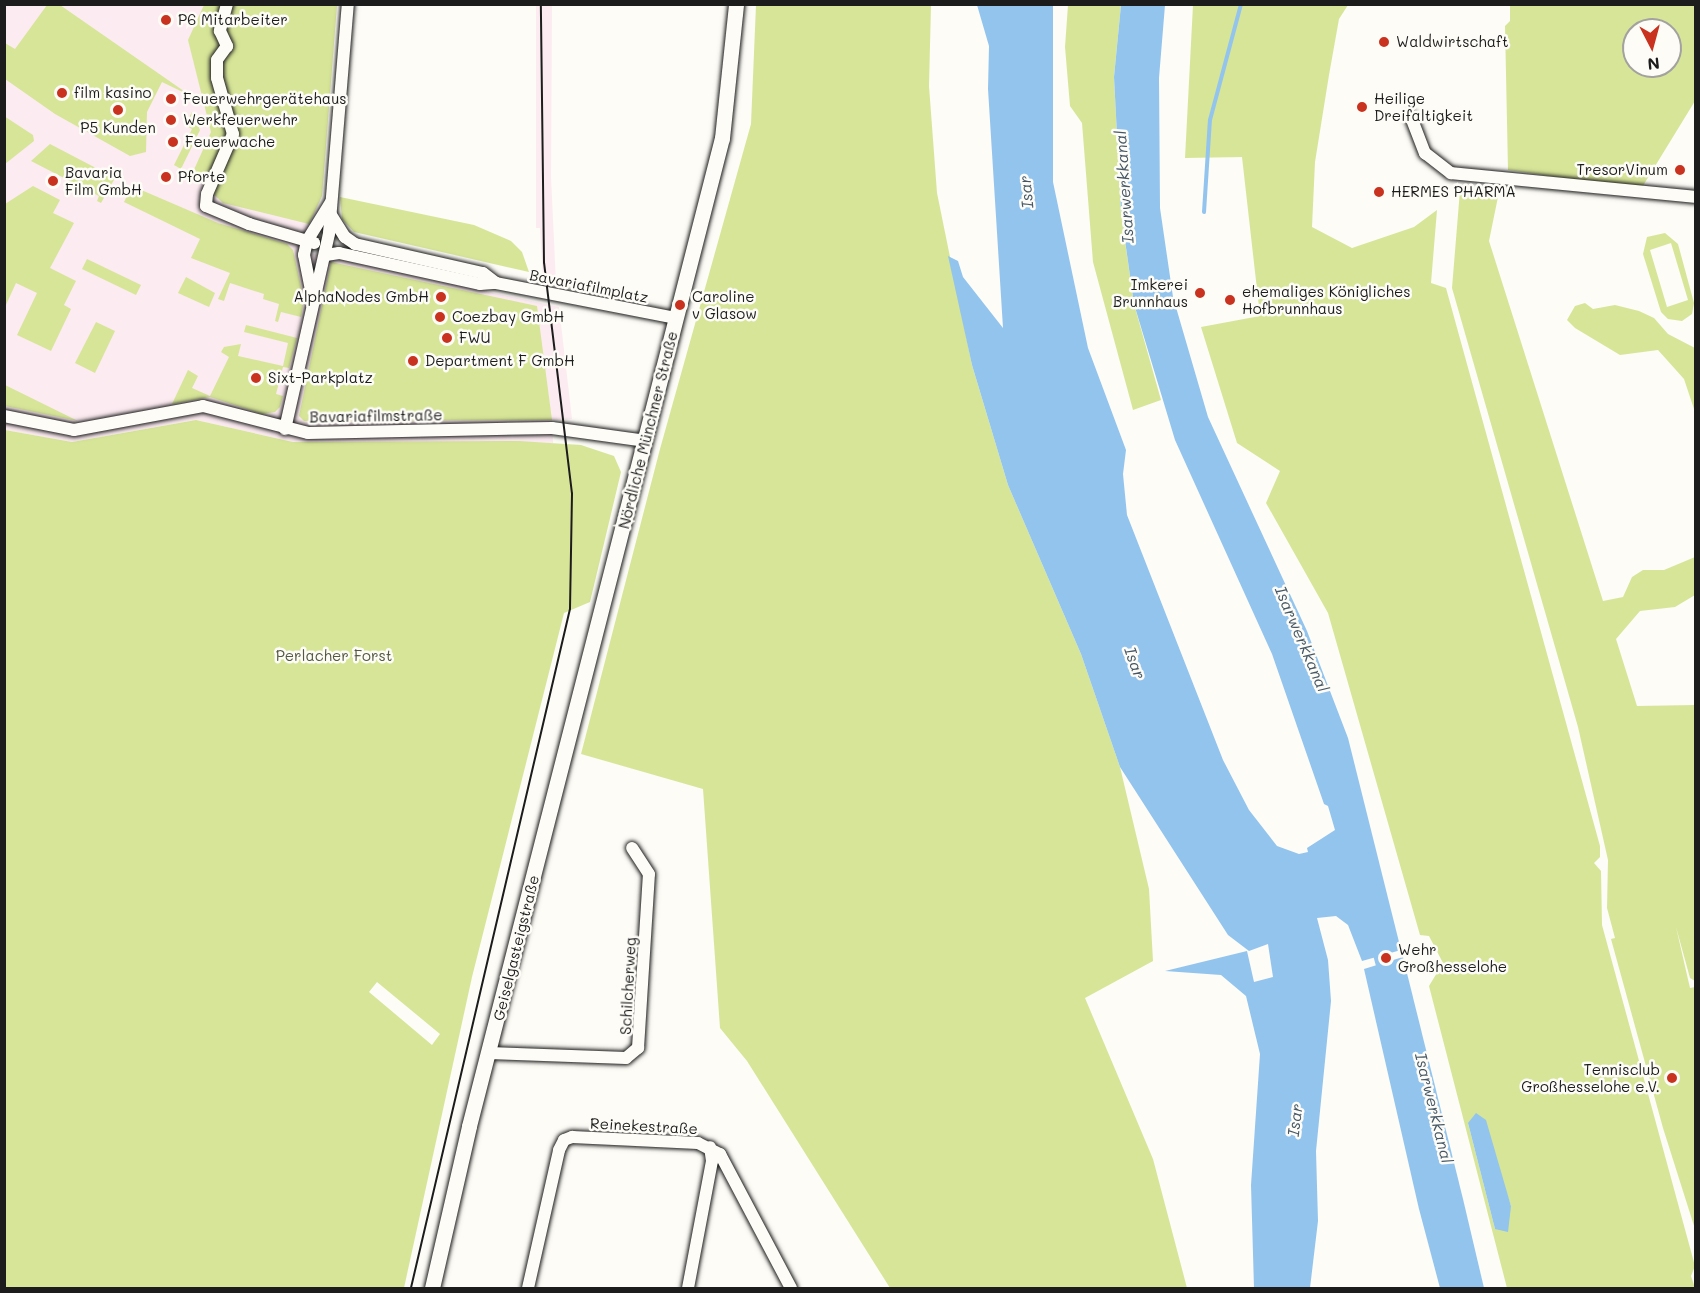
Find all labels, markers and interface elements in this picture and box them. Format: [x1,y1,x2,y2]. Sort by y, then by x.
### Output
place label: P6 Mitarbeiter [178,11,288,29]
marker: P6 Mitarbeiter [159,13,173,27]
north arrow [1622,18,1682,78]
place label: Waldwirtschaft [1396,33,1508,51]
marker: Waldwirtschaft [1377,35,1391,49]
text: N [1647,53,1661,75]
place label: film kasino [74,84,151,102]
marker: film kasino [55,86,69,100]
place label: Heilige Dreifaltigkeit [1374,89,1473,124]
place label: Feuerwehrgerätehaus [183,90,347,108]
marker: Feuerwehrgerätehaus [164,92,178,106]
marker: Heilige Dreifaltigkeit [1355,100,1369,114]
marker: P5 Kunden [111,103,125,117]
place label: Werkfeuerwehr [183,111,298,129]
marker: Werkfeuerwehr [164,113,178,127]
place label: P5 Kunden [80,119,156,137]
water label: Isarwerkkanal [1110,130,1138,244]
place label: Feuerwache [185,133,275,151]
marker: Feuerwache [166,135,180,149]
place label: TresorVinum [1576,161,1668,179]
place label: Bavaria Film GmbH [65,163,142,198]
marker: TresorVinum [1673,163,1687,177]
place label: Pforte [178,168,225,186]
marker: Pforte [159,170,173,184]
marker: Bavaria Film GmbH [46,174,60,188]
water label: Isar [1015,175,1037,209]
place label: HERMES PHARMA [1391,183,1516,201]
marker: HERMES PHARMA [1372,185,1386,199]
street label: Bavariafilmplatz [528,266,650,306]
place label: Imkerei Brunnhaus [1113,275,1188,310]
place label: ehemaliges Königliches Hofbrunnhaus [1242,282,1411,317]
marker: Imkerei Brunnhaus [1193,286,1207,300]
place label: Caroline v Glasow [692,287,757,322]
place label: AlphaNodes GmbH [294,288,429,306]
marker: AlphaNodes GmbH [434,290,448,304]
marker: ehemaliges Königliches Hofbrunnhaus [1223,293,1237,307]
marker: Caroline v Glasow [673,298,687,312]
place label: Coezbay GmbH [452,308,564,326]
marker: Coezbay GmbH [433,310,447,324]
place label: FWU [459,329,491,347]
street label: Nördliche Münchner Straße [615,329,681,531]
marker: FWU [440,331,454,345]
place label: Department F GmbH [425,352,575,370]
marker: Department F GmbH [406,354,420,368]
place label: Sixt-Parkplatz [268,369,373,387]
marker: Sixt-Parkplatz [249,371,263,385]
street label: Bavariafilmstraße [309,406,443,426]
water label: Isarwerkkanal [1271,583,1333,695]
water label: Isar [1120,644,1150,682]
park label: Perlacher Forst [276,647,392,665]
street label: Geiselgasteigstraße [489,873,543,1023]
street label: Schilcherweg [616,937,640,1035]
place label: Wehr Großhesselohe [1398,940,1507,975]
marker: Wehr Großhesselohe [1379,951,1393,965]
water label: Isarwerkkanal [1411,1051,1457,1165]
place label: Tennisclub Großhesselohe e.V. [1521,1060,1660,1095]
marker: Tennisclub Großhesselohe e.V. [1665,1071,1679,1085]
water label: Isar [1283,1103,1307,1137]
street label: Reinekestraße [590,1114,698,1138]

